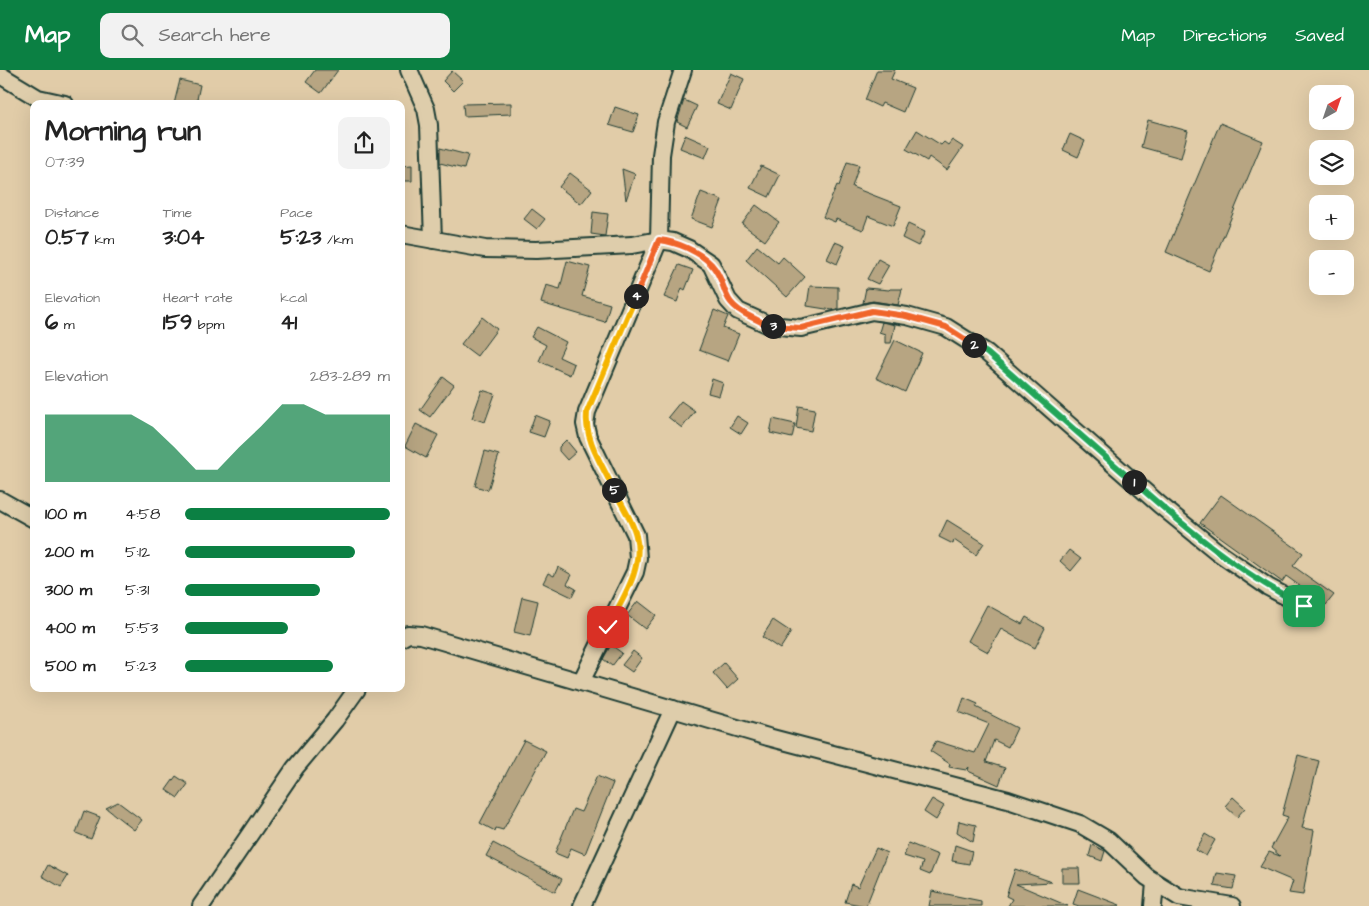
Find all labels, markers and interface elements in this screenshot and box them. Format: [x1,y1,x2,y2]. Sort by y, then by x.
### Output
search box [100,13,450,58]
text: Map [25,18,70,52]
icon: search [118,21,146,49]
text: Search here [158,22,271,49]
text: Map [1121,23,1155,48]
text: Directions [1183,23,1267,48]
text: Saved [1295,23,1344,48]
north arrow [1309,85,1354,130]
map controls [1309,85,1354,295]
text: Morning run [45,112,201,151]
button: share [338,117,390,169]
button: layers [1309,140,1354,185]
text: 07:39 [45,151,85,173]
button: + [1309,195,1354,240]
text: Distance [45,203,99,223]
text: Time [163,203,192,223]
text: Pace [280,203,313,223]
text: 0.57 [45,223,89,252]
text: 3:04 [163,223,204,252]
text: 5:23 [280,223,321,252]
text: km [89,230,114,250]
text: /km [321,230,353,250]
button: − [1309,250,1354,295]
pin: 4 [624,284,648,308]
text: 4 [632,286,641,306]
text: Elevation [45,288,100,308]
text: Heart rate [163,288,233,308]
text: kcal [280,288,307,308]
text: 6 [45,308,58,337]
text: 159 [163,308,192,337]
text: 41 [280,308,297,337]
pin: 3 [760,314,786,338]
text: m [58,315,75,335]
text: bpm [192,315,224,335]
text: 3 [770,316,777,336]
pin: 2 [962,332,986,358]
text: 2 [970,335,979,355]
text: Elevation [45,365,108,387]
text: 283–289 m [310,365,390,387]
pin: 1 [1122,470,1146,494]
text: 1 [1134,472,1135,492]
pin: 5 [602,478,626,502]
text: 5 [610,480,619,500]
text: 100 m [45,503,86,525]
text: 4:58 [125,503,160,525]
text: 200 m [45,541,93,563]
text: 5:12 [125,541,150,563]
text: 300 m [45,579,92,601]
text: 5:31 [125,579,149,601]
pin [1283,585,1325,627]
icon: arrive [1290,592,1318,620]
pin [587,606,629,648]
icon: check [594,613,622,641]
text: 400 m [45,617,95,639]
text: 5:53 [125,617,158,639]
text: 500 m [45,655,95,677]
text: 5:23 [125,655,156,677]

